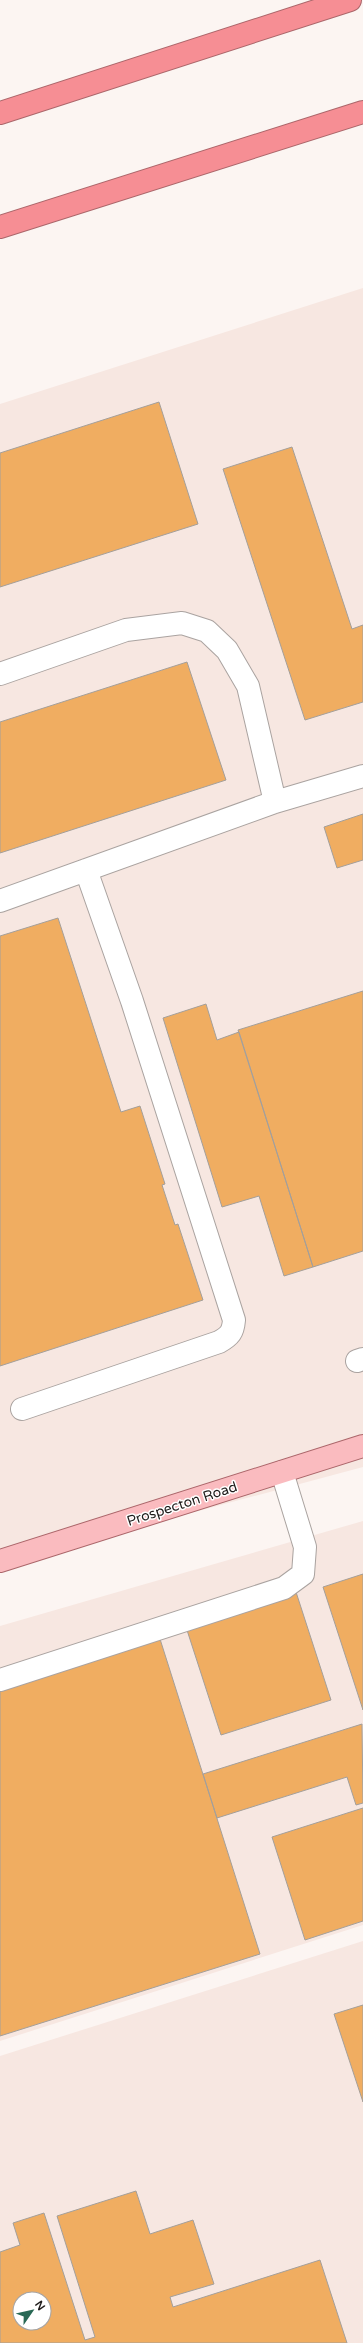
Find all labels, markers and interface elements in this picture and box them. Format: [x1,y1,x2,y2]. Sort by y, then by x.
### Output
street label: Prospecton Road [125,1478,239,1530]
north arrow [12,2291,52,2331]
text: N [32,2298,48,2313]

